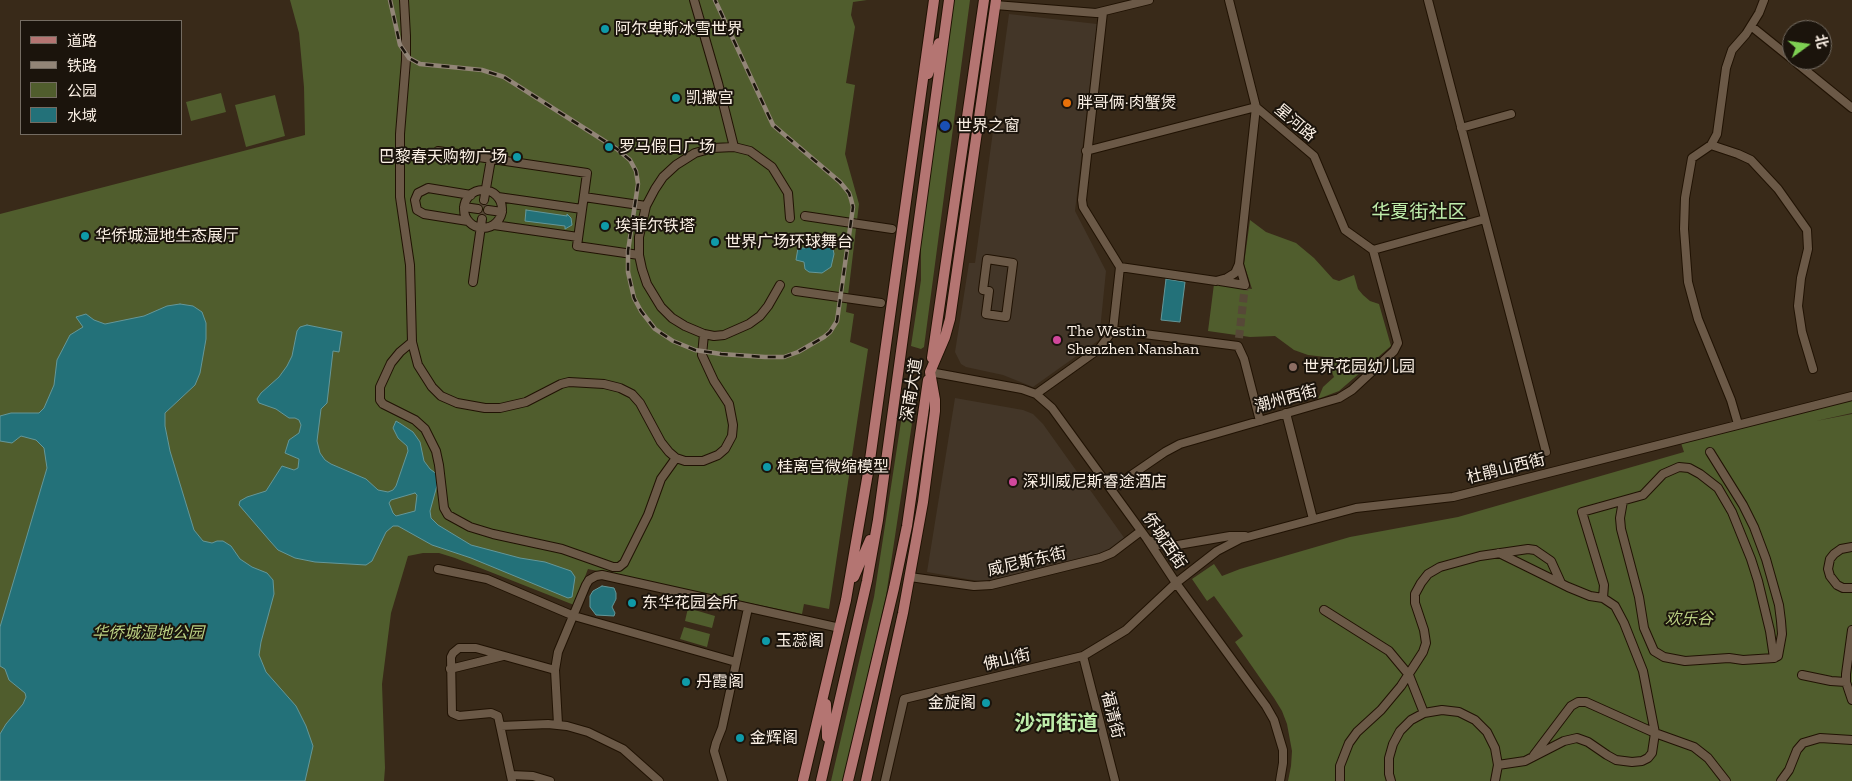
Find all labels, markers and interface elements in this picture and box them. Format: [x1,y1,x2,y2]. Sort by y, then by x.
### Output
place label: 阿尔卑斯冰雪世界 [615,19,743,39]
legend [20,20,182,135]
north arrow [1782,20,1832,70]
marker: 阿尔卑斯冰雪世界 [599,23,611,35]
text: 道路 [67,32,97,50]
text: 北 [1811,33,1831,50]
text: 铁路 [67,57,97,75]
text: 公园 [67,82,97,100]
place label: 凯撒宫 [686,88,734,108]
marker: 凯撒宫 [670,92,682,104]
place label: 胖哥俩·肉蟹煲 [1077,93,1177,113]
marker: 胖哥俩·肉蟹煲 [1061,97,1073,109]
street label: 星河路 [1270,100,1320,146]
text: 水域 [67,107,97,125]
place label: 世界之窗 [956,116,1020,136]
marker: 世界之窗 [938,119,952,133]
place label: 罗马假日广场 [619,137,715,157]
marker: 罗马假日广场 [603,141,615,153]
place label: 巴黎春天购物广场 [379,147,507,167]
marker: 巴黎春天购物广场 [511,151,523,163]
district label: 华夏街社区 [1372,202,1466,224]
place label: 埃菲尔铁塔 [615,216,695,236]
marker: 埃菲尔铁塔 [599,220,611,232]
place label: 华侨城湿地生态展厅 [95,226,239,246]
marker: 华侨城湿地生态展厅 [79,230,91,242]
place label: 世界广场环球舞台 [725,232,853,252]
marker: 世界广场环球舞台 [709,236,721,248]
place label: The Westin Shenzhen Nanshan [1067,321,1199,359]
marker: The Westin Shenzhen Nanshan [1051,334,1063,346]
street label: 深南大道 [898,357,926,423]
place label: 世界花园幼儿园 [1303,357,1415,377]
marker: 世界花园幼儿园 [1287,361,1299,373]
street label: 潮州西街 [1253,381,1319,417]
street label: 杜鹃山西街 [1465,450,1547,488]
place label: 桂离宫微缩模型 [777,457,889,477]
marker: 桂离宫微缩模型 [761,461,773,473]
place label: 深圳威尼斯睿途酒店 [1023,472,1167,492]
marker: 深圳威尼斯睿途酒店 [1007,476,1019,488]
street label: 侨城西街 [1138,509,1190,573]
street label: 威尼斯东街 [986,544,1068,580]
place label: 东华花园会所 [642,593,738,613]
marker: 东华花园会所 [626,597,638,609]
park label: 欢乐谷 [1665,609,1713,629]
park label: 华侨城湿地公园 [92,623,204,643]
place label: 玉蕊阁 [776,631,824,651]
marker: 玉蕊阁 [760,635,772,647]
street label: 佛山街 [981,645,1033,675]
place label: 丹霞阁 [696,672,744,692]
marker: 丹霞阁 [680,676,692,688]
street label: 福清街 [1097,689,1127,741]
place label: 金旋阁 [928,693,976,713]
marker: 金旋阁 [980,697,992,709]
district label: 沙河街道 [1014,711,1098,737]
place label: 金辉阁 [750,728,798,748]
marker: 金辉阁 [734,732,746,744]

